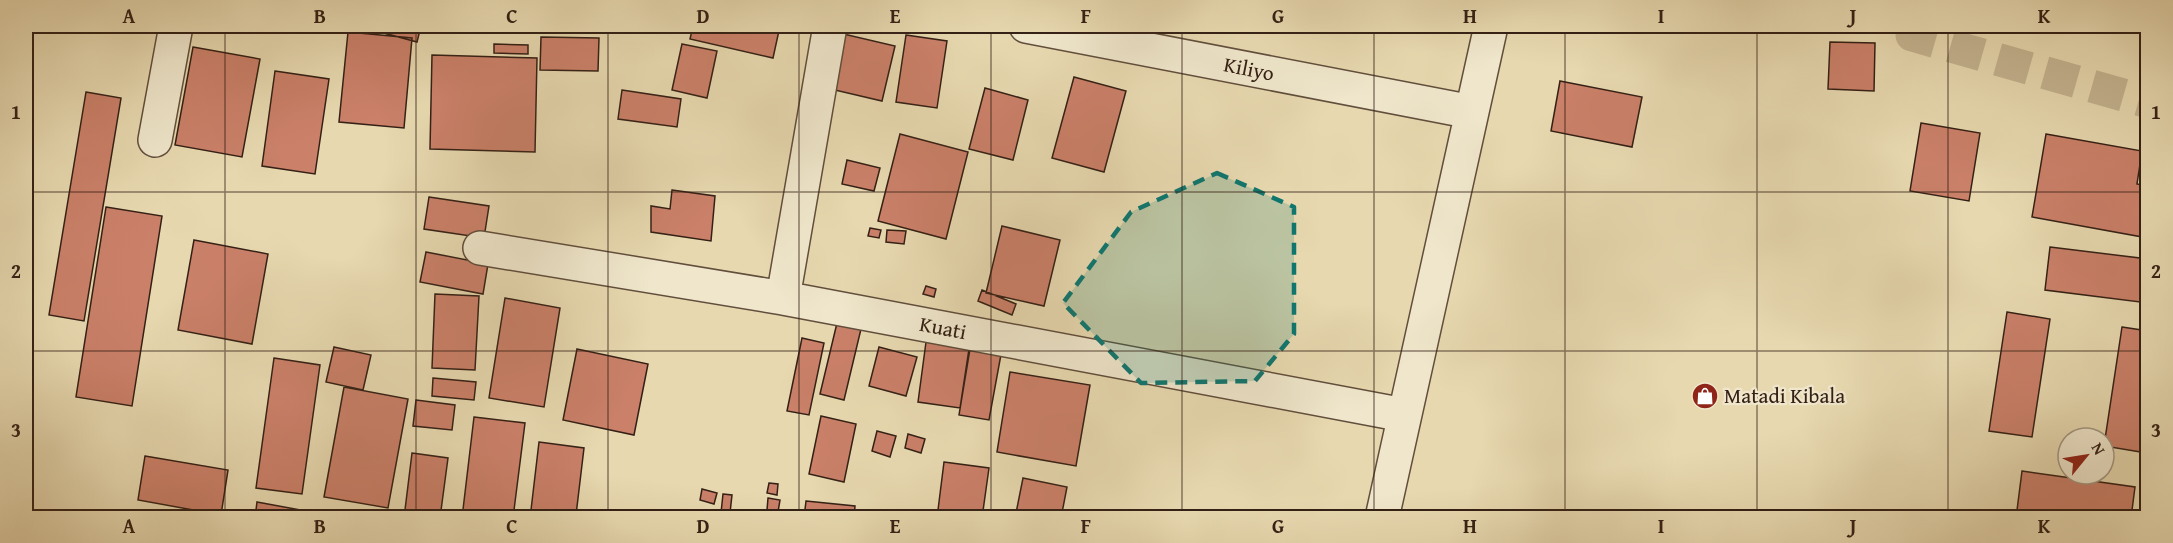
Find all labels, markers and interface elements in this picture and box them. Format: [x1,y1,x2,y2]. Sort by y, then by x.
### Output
text: A [123,1,136,30]
text: B [314,1,326,30]
text: C [506,1,518,30]
text: D [696,1,710,30]
text: E [890,1,901,30]
text: F [1081,1,1091,30]
text: G [1272,1,1284,30]
text: H [1463,1,1477,30]
text: I [1658,1,1664,30]
text: J [1847,1,1857,30]
text: K [2038,1,2051,30]
street label: Kiliyo [1221,48,1277,89]
text: 1 [11,97,21,126]
text: 1 [2151,97,2161,126]
text: 2 [11,256,21,285]
text: 2 [2151,256,2161,285]
street label: Kuati [917,308,969,347]
place label: Matadi Kibala [1724,380,1845,411]
shop icon: Matadi Kibala [1690,381,1720,411]
text: 3 [11,415,21,444]
text: 3 [2151,415,2161,444]
north arrow [2056,426,2116,486]
text: N [2086,438,2112,459]
text: A [123,511,136,540]
text: B [314,511,326,540]
text: C [506,511,518,540]
text: D [696,511,710,540]
text: E [890,511,901,540]
text: F [1081,511,1091,540]
text: G [1272,511,1284,540]
text: H [1463,511,1477,540]
text: I [1658,511,1664,540]
text: J [1847,511,1857,540]
text: K [2038,511,2051,540]

